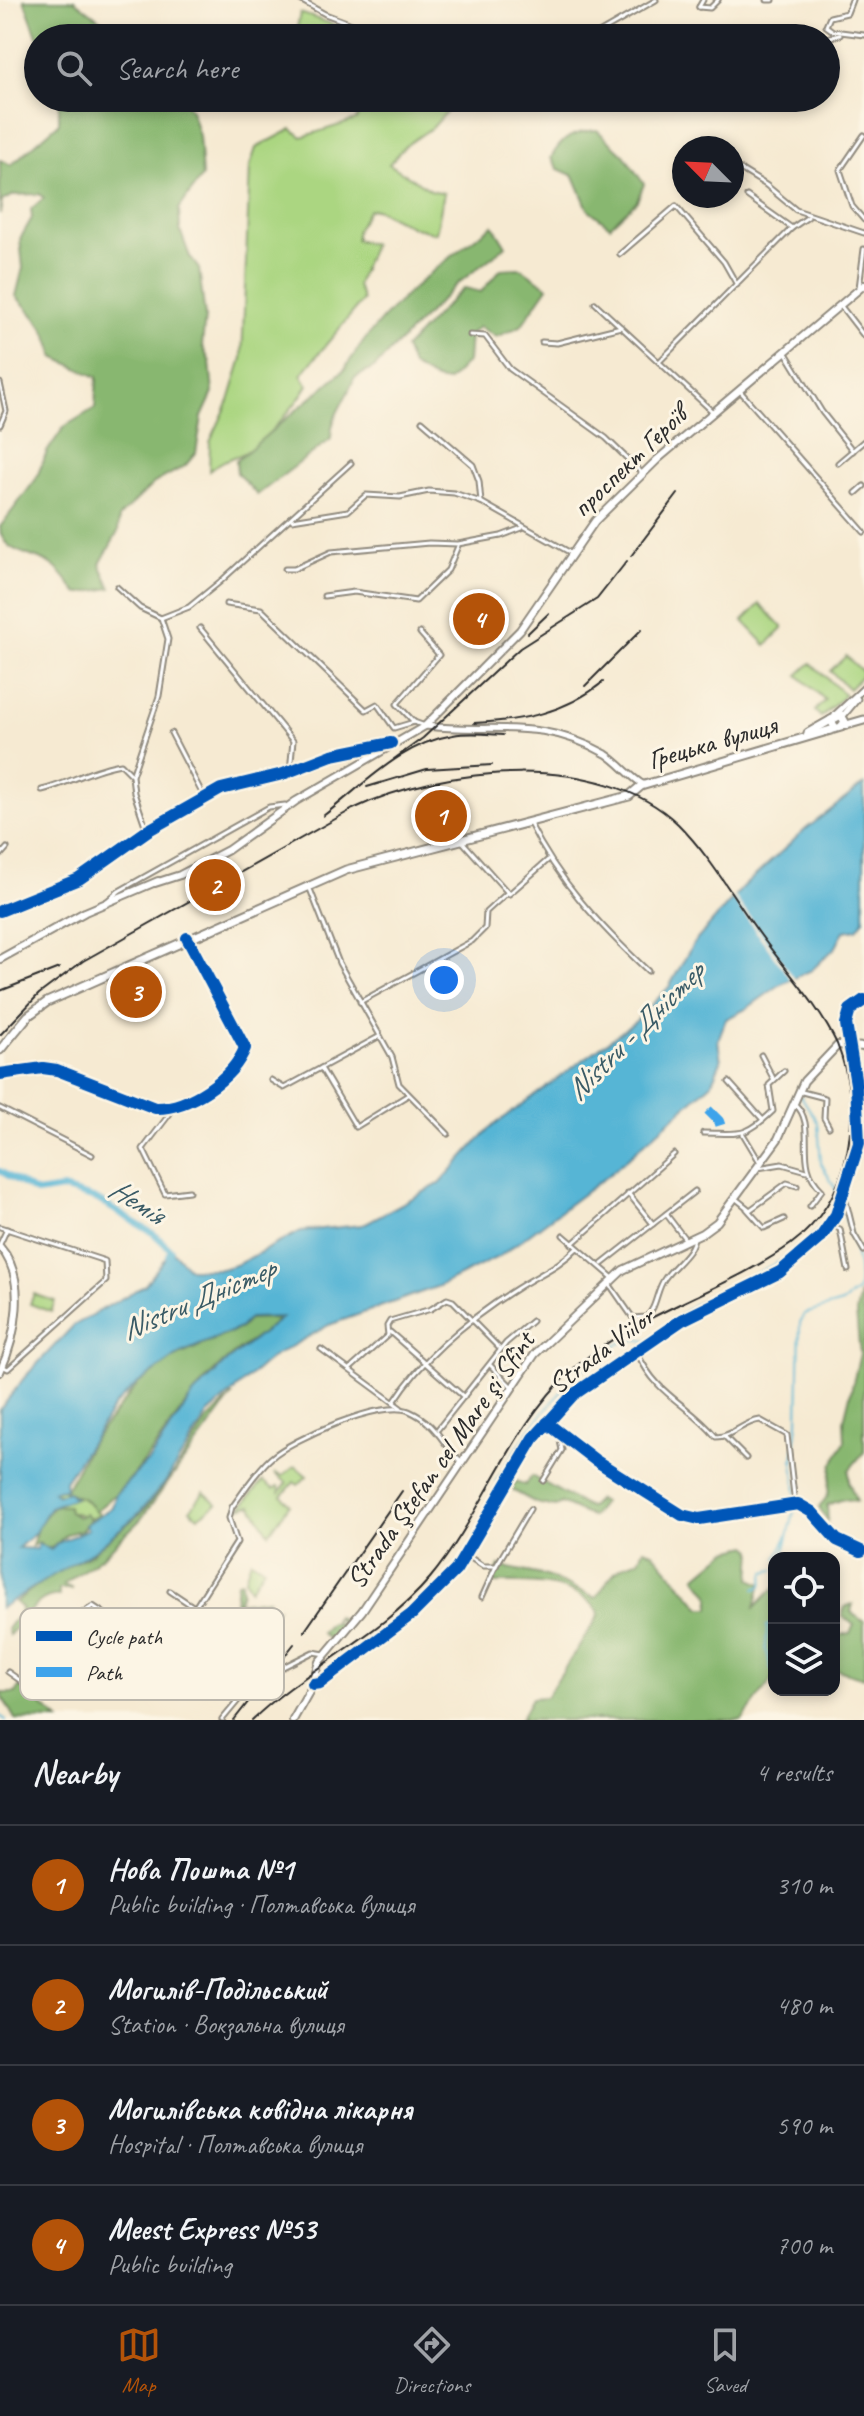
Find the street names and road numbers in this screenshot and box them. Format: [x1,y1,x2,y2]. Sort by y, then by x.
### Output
street label: проспект Героїв [564,393,699,525]
street label: Грецька вулиця [644,706,782,777]
street label: Strada Viilor [541,1298,662,1401]
street label: Strada Ştefan cel Mare şi Sfînt [338,1323,543,1595]

